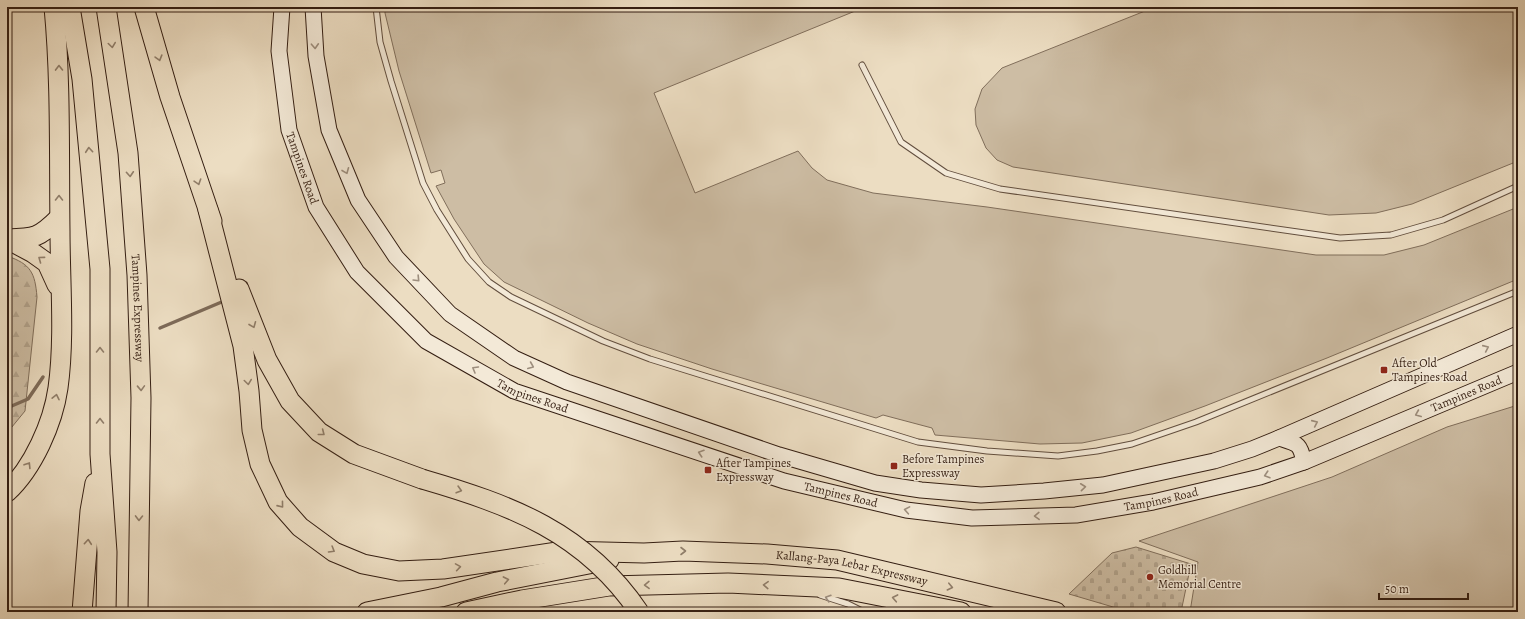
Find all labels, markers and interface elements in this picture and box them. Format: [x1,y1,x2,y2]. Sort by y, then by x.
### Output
one-way arrow [108,42,116,48]
one-way arrow [311,43,319,49]
one-way arrow [154,54,163,61]
one-way arrow [55,65,63,71]
street label: Tampines Road [282,130,323,207]
one-way arrow [85,147,94,153]
one-way arrow [342,168,350,175]
one-way arrow [126,171,134,177]
one-way arrow [194,178,202,185]
one-way arrow [55,195,63,201]
street label: Tampines Expressway [127,253,148,363]
one-way arrow [38,256,45,264]
one-way arrow [412,274,420,282]
one-way arrow [249,321,257,328]
one-way arrow [1482,345,1489,353]
one-way arrow [96,347,104,353]
place label: After Old Tampines Road [1391,355,1468,385]
one-way arrow [527,361,534,369]
marker: After Old Tampines Road [1379,365,1389,375]
one-way arrow [472,367,479,374]
street label: Tampines Road [1428,372,1505,416]
street label: Tampines Road [494,375,571,417]
one-way arrow [243,379,252,385]
one-way arrow [136,385,145,391]
one-way arrow [51,394,59,400]
one-way arrow [1414,410,1421,418]
one-way arrow [96,418,104,424]
one-way arrow [1311,420,1318,428]
one-way arrow [317,428,324,435]
one-way arrow [698,450,705,458]
place label: Before Tampines Expressway [902,451,985,481]
place label: After Tampines Expressway [715,455,791,485]
marker: Before Tampines Expressway [889,461,899,471]
one-way arrow [23,462,31,469]
marker: After Tampines Expressway [703,465,713,475]
one-way arrow [1263,470,1270,479]
street label: Tampines Road [802,478,880,511]
one-way arrow [1080,483,1086,492]
street label: Tampines Road [1123,484,1200,515]
one-way arrow [456,485,463,494]
one-way arrow [276,501,283,508]
one-way arrow [904,506,911,515]
one-way arrow [1034,512,1040,521]
one-way arrow [135,515,143,521]
one-way arrow [83,539,92,545]
one-way arrow [328,545,335,552]
one-way arrow [680,547,686,556]
street label: Kallang-Paya Lebar Expressway [775,547,930,589]
place label: Goldhill Memorial Centre [1158,562,1241,592]
one-way arrow [455,563,461,572]
marker: Goldhill Memorial Centre [1145,572,1155,582]
scale bar [1379,575,1468,601]
one-way arrow [503,576,509,585]
one-way arrow [644,581,650,589]
one-way arrow [763,581,769,590]
text: 50 m [1385,581,1409,597]
one-way arrow [946,582,953,591]
one-way arrow [824,594,831,603]
one-way arrow [892,595,898,603]

